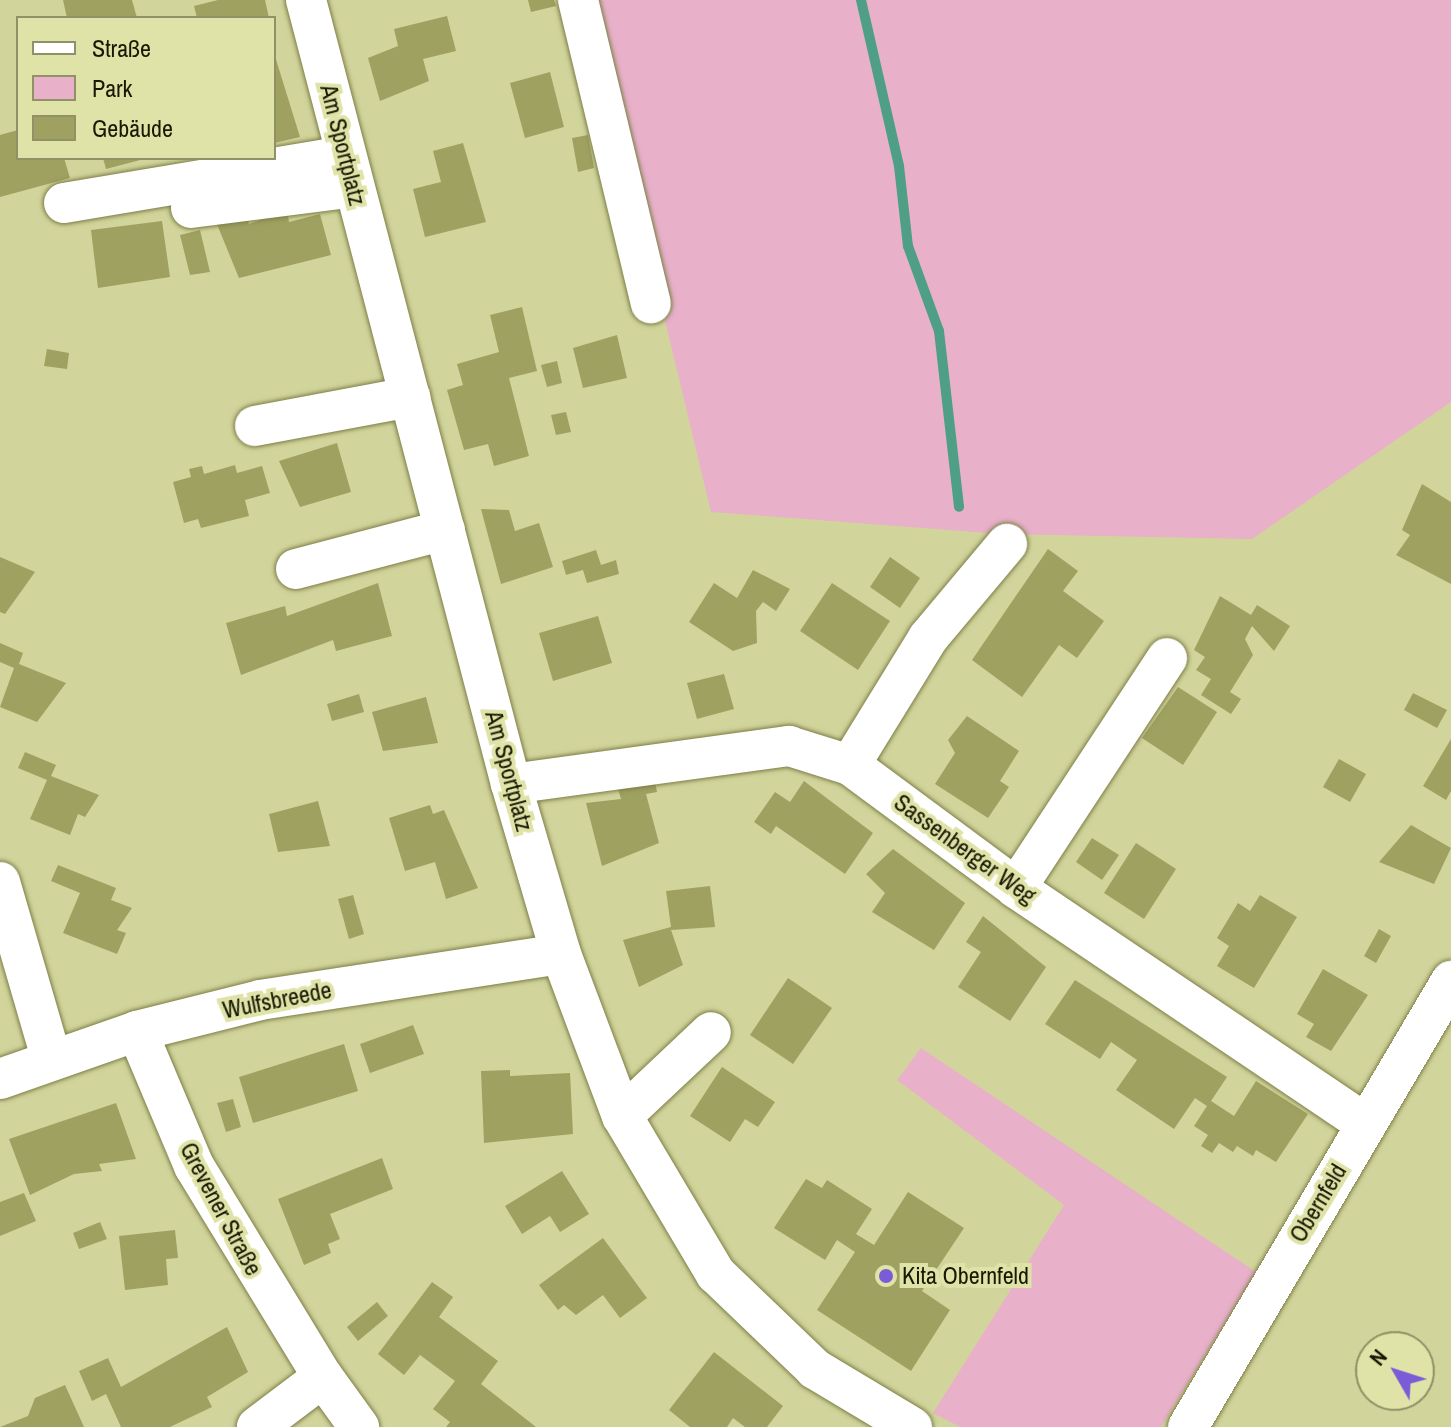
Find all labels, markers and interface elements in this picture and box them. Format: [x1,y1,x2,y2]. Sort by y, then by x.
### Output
legend [16,16,276,160]
text: Straße [92,32,151,64]
text: Park [92,72,132,104]
street label: Am Sportplatz [314,82,372,208]
text: Gebäude [92,112,173,144]
street label: Am Sportplatz [479,708,539,834]
street label: Sassenberger Weg [889,788,1041,910]
street label: Wulfsbreede [220,975,334,1025]
street label: Grevener Straße [174,1138,268,1280]
street label: Obernfeld [1283,1159,1353,1247]
place label: Kita Obernfeld [902,1262,1029,1290]
marker: Kita Obernfeld [877,1267,895,1285]
north arrow [1355,1331,1435,1411]
text: N [1362,1343,1394,1372]

